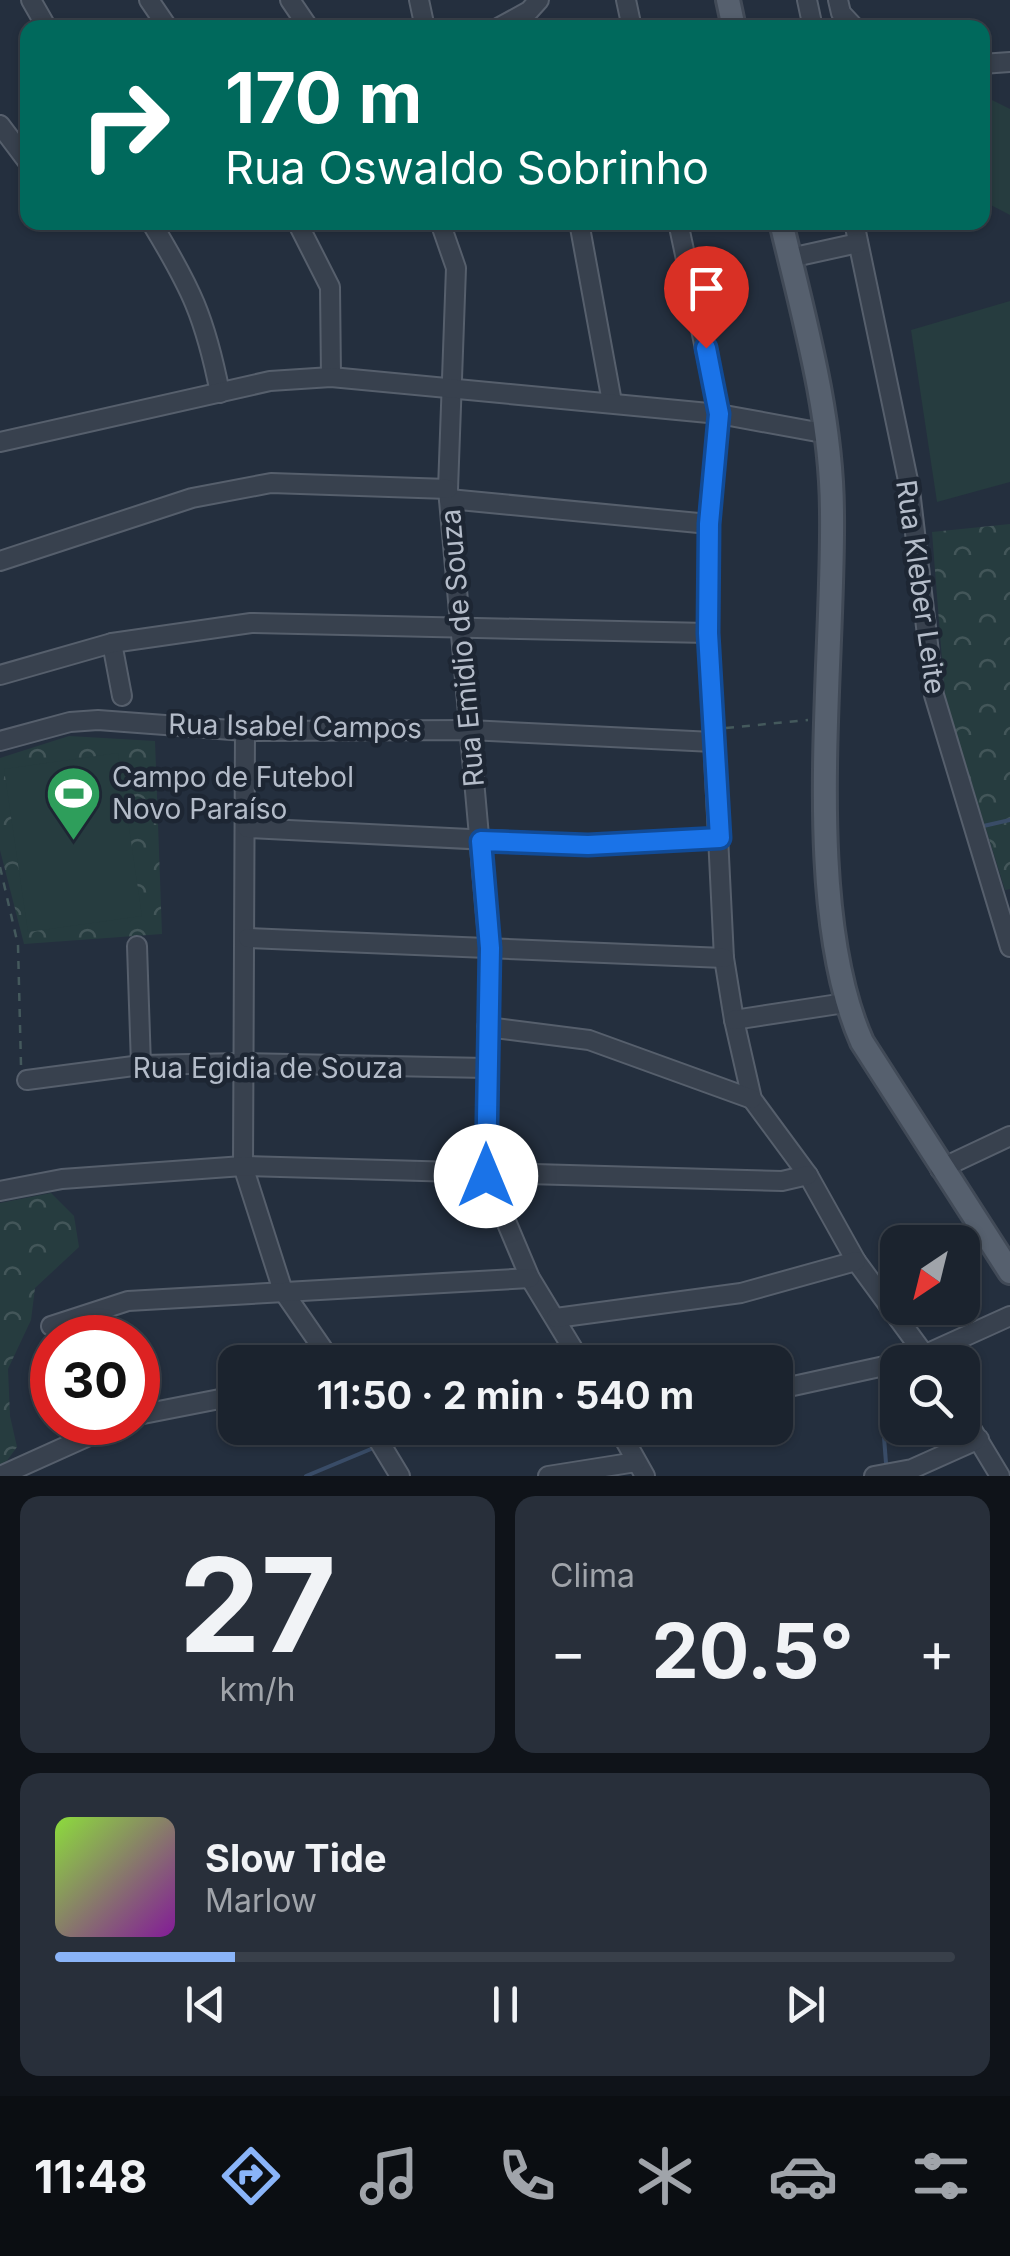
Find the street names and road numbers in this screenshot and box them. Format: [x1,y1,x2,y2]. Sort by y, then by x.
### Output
street label: Rua Kleber Leite [889,478,953,696]
street label: Rua Emidio de Souza [433,508,491,788]
street label: Rua Isabel Campos [168,707,422,745]
street label: Rua Egidia de Souza [133,1051,403,1085]

